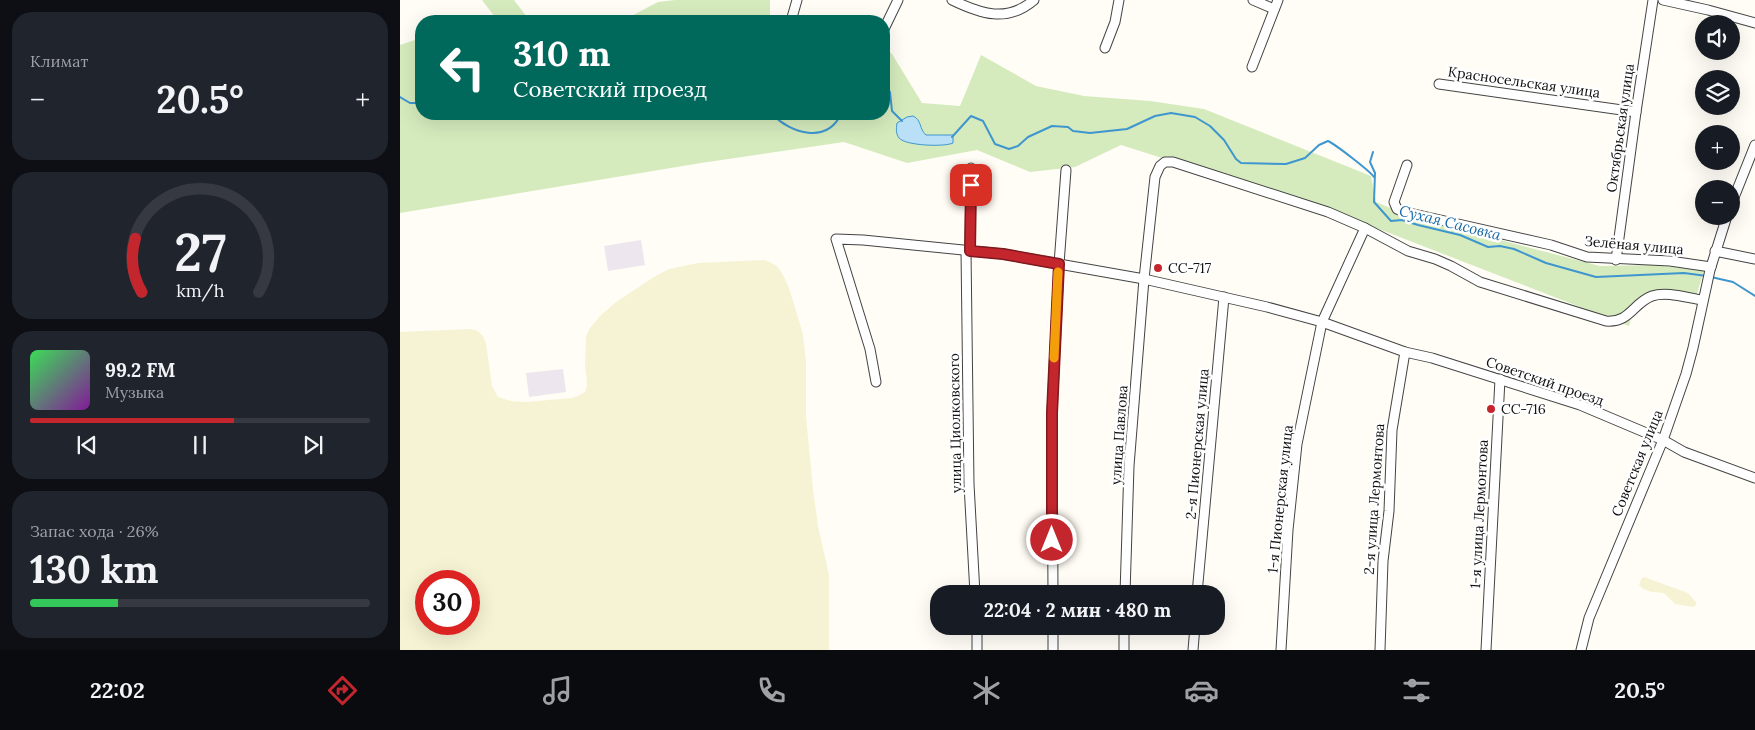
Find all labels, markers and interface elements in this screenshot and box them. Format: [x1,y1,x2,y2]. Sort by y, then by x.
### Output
map controls [1695,15,1740,225]
button: sound [1695,15,1740,60]
text: 310 m [513,31,610,76]
icon: left [430,35,495,100]
text: Климат [30,51,88,71]
street label: Красносельская улица [1447,62,1601,102]
street label: Октябрьская улица [1602,62,1638,194]
button: layers [1695,70,1740,115]
text: 20.5° [156,75,244,123]
text: Советский проезд [513,75,707,103]
text: − [30,82,45,118]
text: + [355,82,370,118]
button: + [1695,125,1740,170]
pin [950,164,992,206]
icon: arrive [957,171,985,199]
button: − [1695,180,1740,225]
water label: Сухая Сасовка [1397,201,1504,245]
text: 27 [174,219,226,285]
street label: Зелёная улица [1584,232,1684,258]
place label: СС-717 [1168,259,1212,277]
marker: СС-717 [1152,262,1164,274]
text: km/h [176,279,224,302]
street label: Советский проезд [1484,352,1606,410]
street label: улица Циолковского [945,353,965,493]
text: 99.2 FM [105,358,175,382]
street label: 2-я Пионерская улица [1181,368,1213,520]
text: Музыка [105,382,164,402]
street label: улица Павлова [1107,384,1131,486]
place label: СС-716 [1501,400,1546,418]
marker: СС-716 [1485,403,1497,415]
street label: Советская улица [1607,407,1667,519]
street label: 2-я улица Лермонтова [1360,423,1388,575]
street label: 1-я Пионерская улица [1263,424,1297,574]
icon: previous [73,431,101,459]
icon: pause [186,431,214,459]
icon: next [299,431,327,459]
street label: 1-я улица Лермонтова [1466,439,1492,589]
position arrow [1025,513,1077,565]
text: Запас хода · 26% [30,521,159,541]
text: 130 km [30,545,158,593]
speed limit sign: 30 [415,570,480,635]
text: 22:04 · 2 мин · 480 m [984,598,1171,622]
icon: directions [325,673,360,708]
icon: music [540,673,575,708]
icon: phone [754,673,789,708]
icon: climate [969,673,1004,708]
icon: car [1184,673,1219,708]
icon: filters [1399,673,1434,708]
text: 22:02 [90,676,145,704]
text: 20.5° [1614,676,1665,704]

